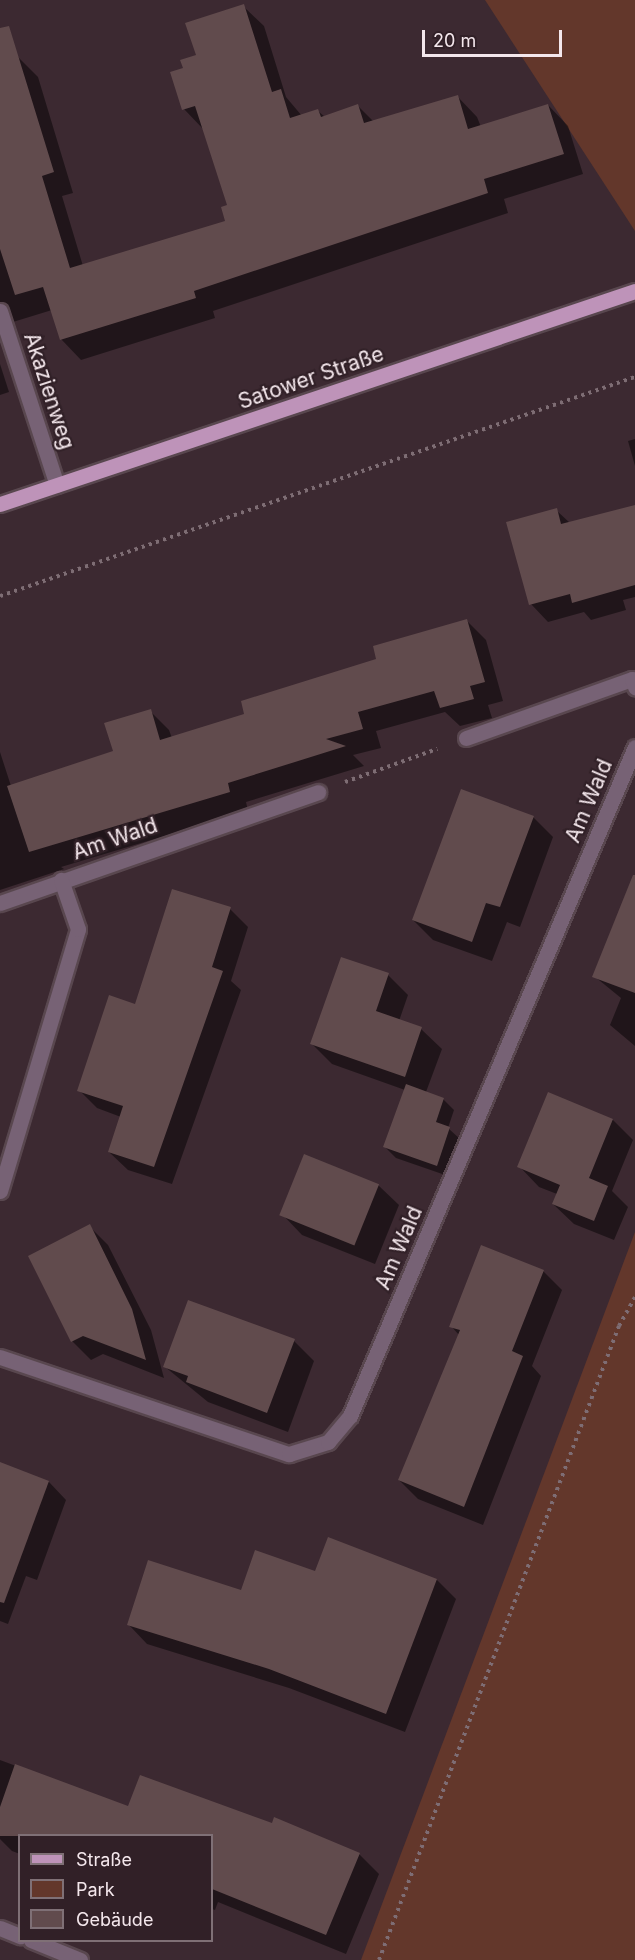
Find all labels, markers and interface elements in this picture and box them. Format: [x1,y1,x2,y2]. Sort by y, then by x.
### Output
scale bar [425,18,564,56]
text: 20 m [433,30,476,51]
street label: Akazienweg [18,330,80,452]
street label: Satower Straße [235,341,387,415]
street label: Am Wald [560,756,618,846]
street label: Am Wald [69,813,161,865]
street label: Am Wald [370,1203,428,1293]
legend [18,1834,213,1942]
text: Straße [76,1849,132,1870]
text: Park [76,1879,115,1900]
text: Gebäude [76,1909,153,1930]

